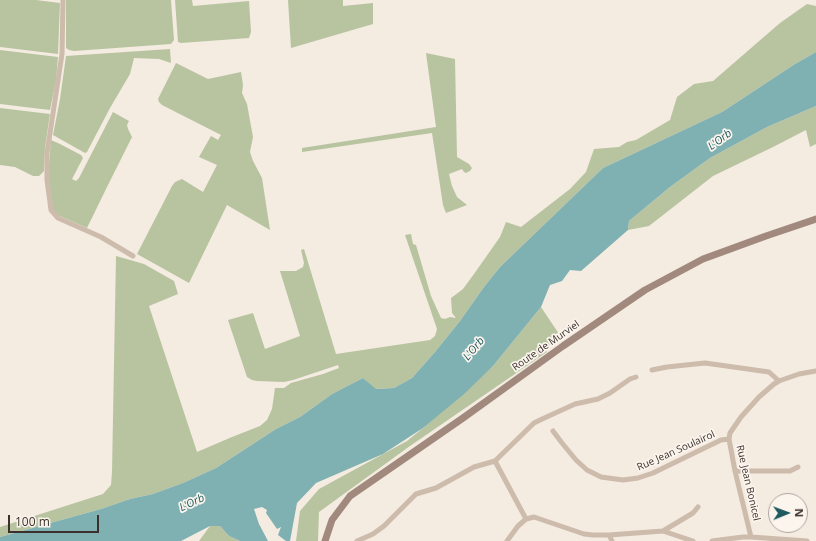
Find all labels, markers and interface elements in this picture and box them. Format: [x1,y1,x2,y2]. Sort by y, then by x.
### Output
water label: L'Orb [705,127,735,153]
street label: Route de Murviel [510,318,582,374]
water label: L'Orb [461,335,487,363]
street label: Rue Jean Soulairol [635,428,717,474]
street label: Rue Jean Bonicel [733,444,763,522]
water label: L'Orb [177,491,207,515]
north arrow [768,493,808,533]
scale bar [10,507,101,533]
text: N [792,508,807,517]
text: 100 m [15,513,50,530]

